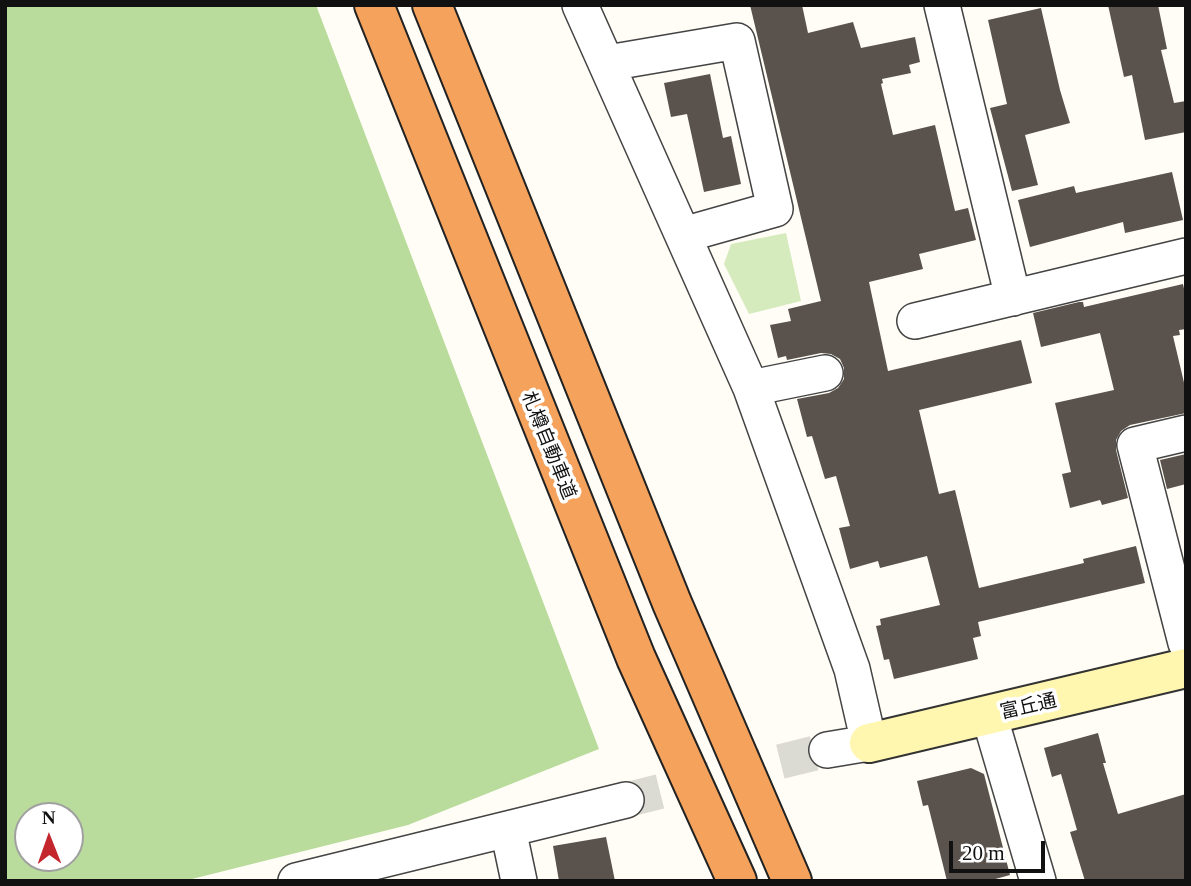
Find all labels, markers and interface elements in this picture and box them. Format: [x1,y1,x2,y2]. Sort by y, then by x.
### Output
street label: 札樽自動車道 [518,388,582,502]
street label: 富丘通 [998,687,1058,723]
north arrow [14,802,84,872]
text: N [42,807,56,828]
scale bar [953,826,1049,870]
text: 20 m [962,841,1005,865]

